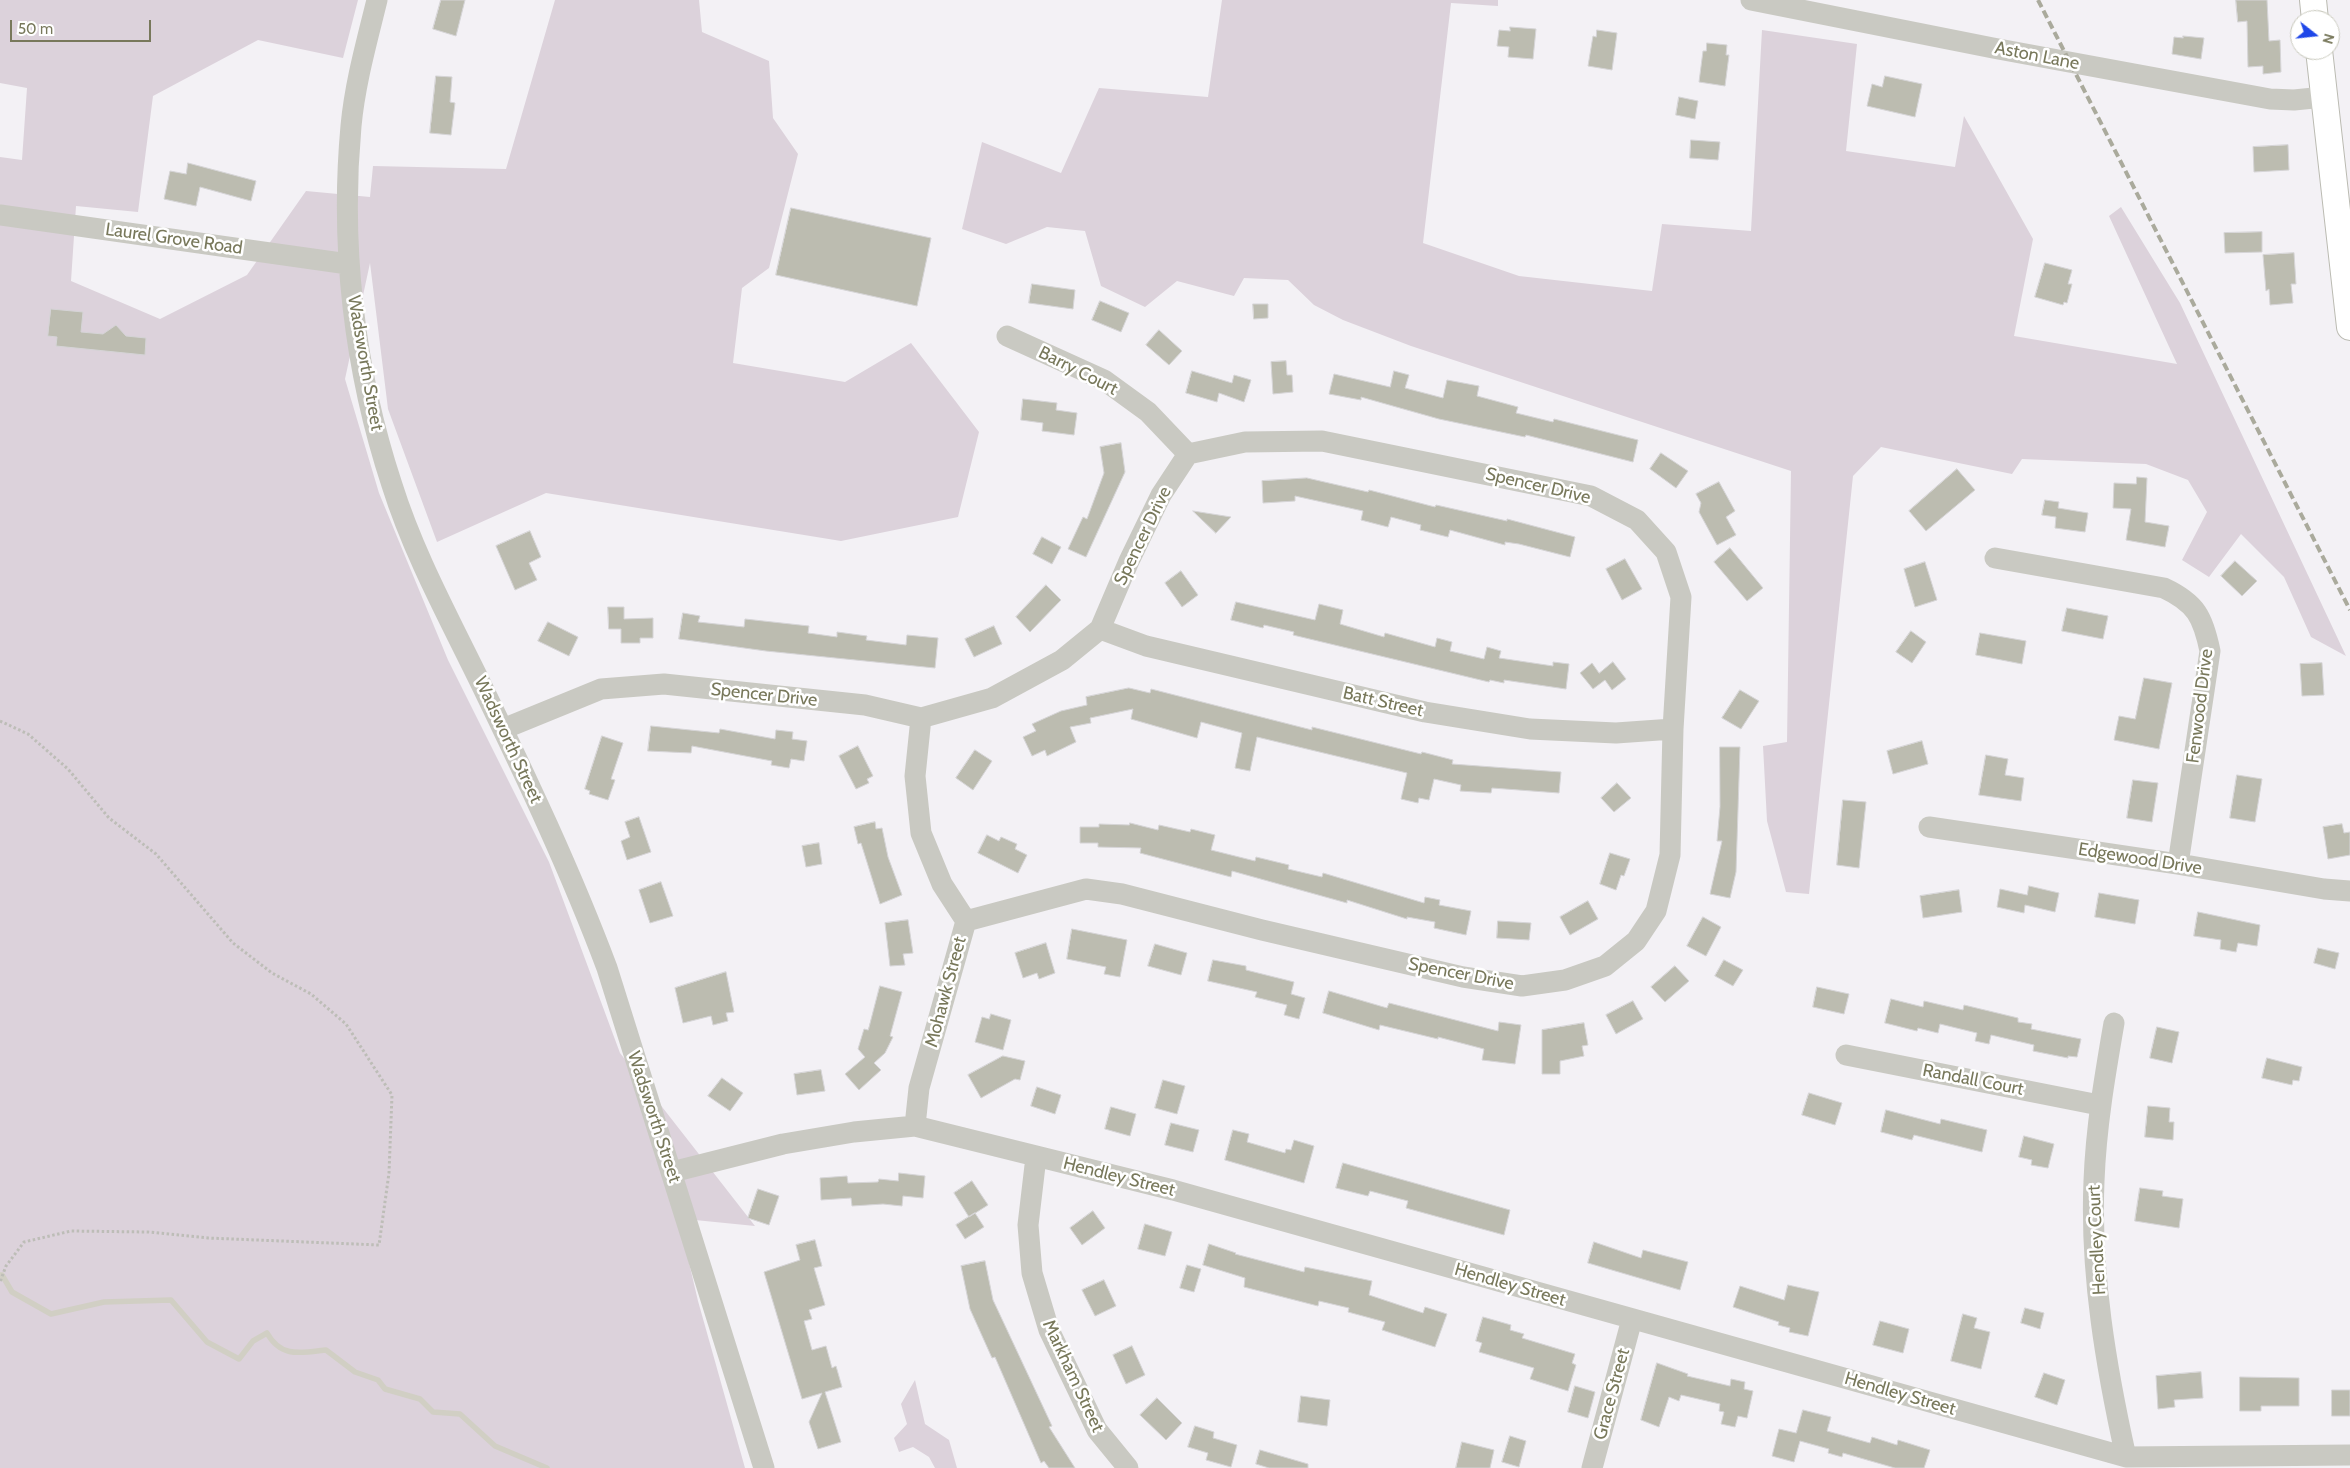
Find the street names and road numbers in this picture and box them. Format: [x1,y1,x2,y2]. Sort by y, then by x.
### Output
street label: Aston Lane [1993,37,2081,75]
street label: Laurel Grove Road [104,219,244,259]
street label: Wadsworth Street [342,294,388,432]
street label: Barry Court [1035,342,1121,400]
street label: Spencer Drive [1483,463,1593,509]
street label: Spencer Drive [1110,483,1176,589]
street label: Fenwood Drive [2182,648,2218,764]
street label: Wadsworth Street [469,673,547,807]
street label: Spencer Drive [710,679,818,711]
street label: Batt Street [1341,682,1425,722]
street label: Edgewood Drive [2077,839,2203,879]
street label: Mohawk Street [921,934,971,1050]
street label: Spencer Drive [1406,953,1516,995]
street label: Wadsworth Street [623,1048,685,1186]
street label: Randall Court [1921,1060,2025,1100]
street label: Hendley Street [1061,1153,1177,1201]
street label: Hendley Court [2083,1184,2111,1296]
street label: Hendley Street [1452,1259,1568,1311]
street label: Markham Street [1038,1316,1108,1436]
street label: Grace Street [1589,1346,1635,1442]
street label: Hendley Street [1842,1368,1958,1420]

